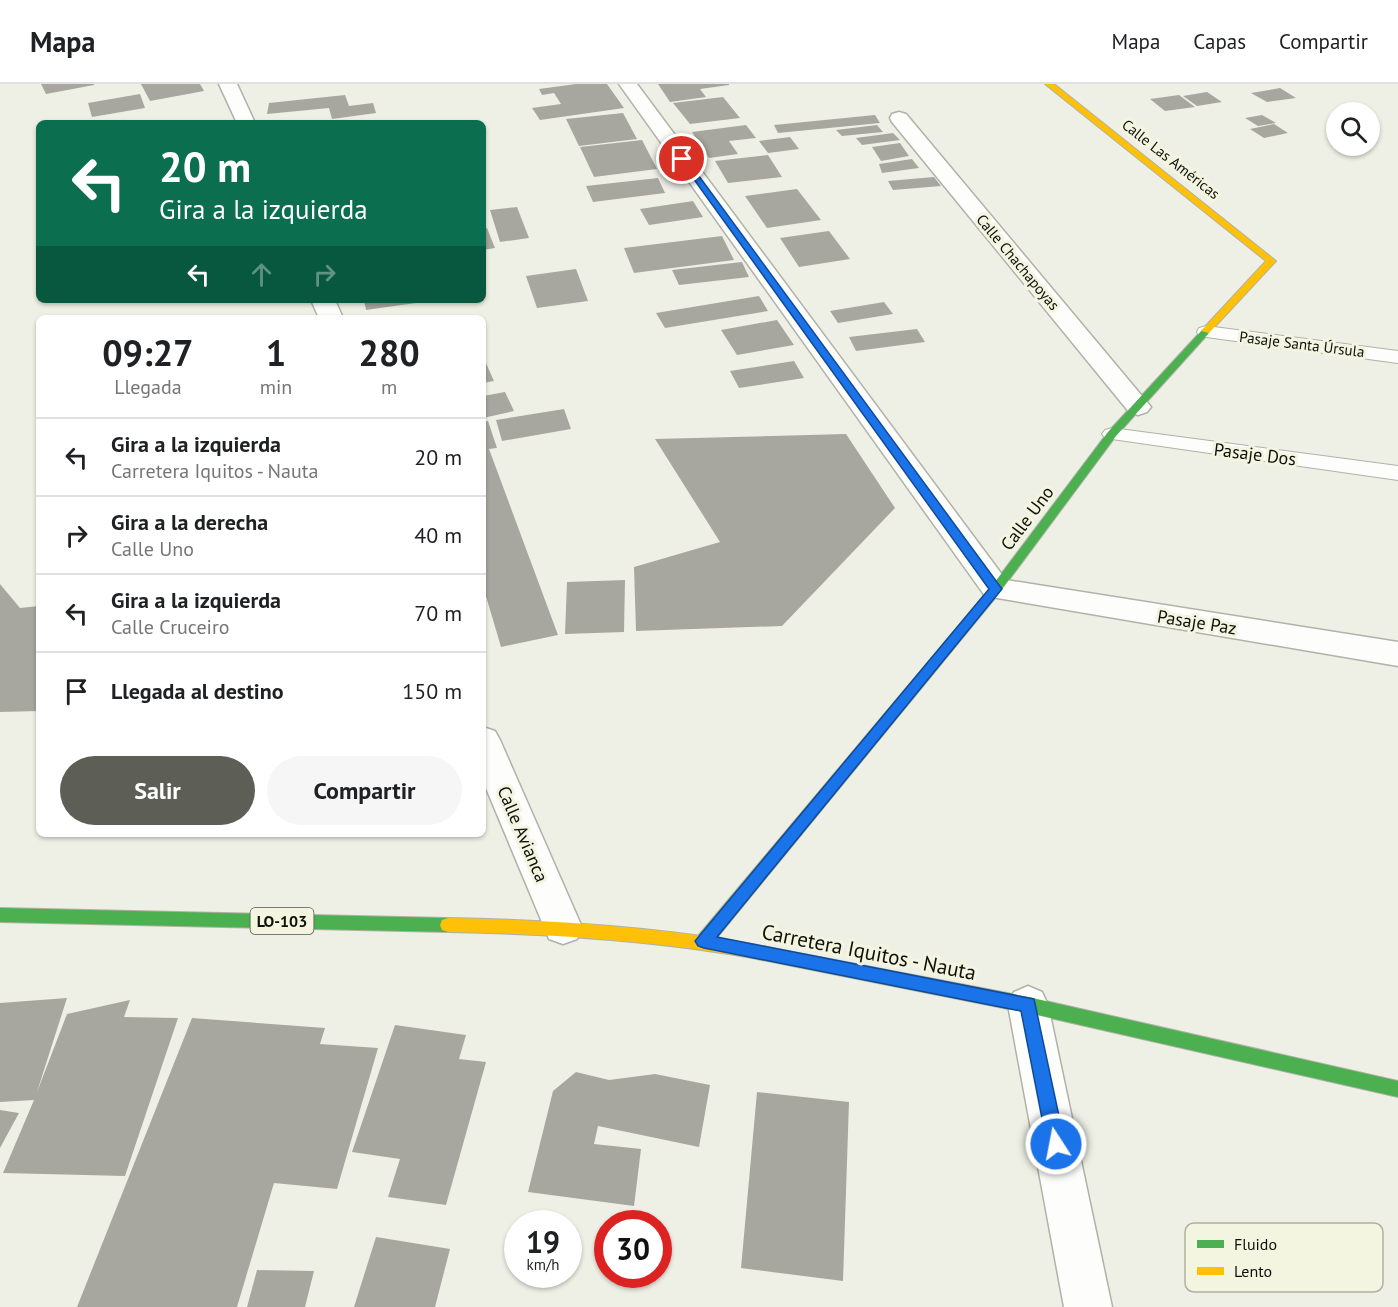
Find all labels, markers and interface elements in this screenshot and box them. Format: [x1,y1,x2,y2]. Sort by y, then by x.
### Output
text: Mapa [30,23,95,60]
text: Mapa [1112,28,1160,55]
text: Capas [1193,28,1246,55]
text: Compartir [1279,28,1368,55]
map controls [1326,102,1380,156]
button: search [1326,102,1380,156]
street label: Calle Las Américas [1118,115,1224,203]
pin [656,133,707,184]
text: 20 m [159,139,251,194]
icon: arrive [665,142,698,175]
icon: left [60,144,138,222]
text: Gira a la izquierda [159,192,368,226]
street label: Calle Chachapoyas [972,210,1064,314]
icon: left [182,258,215,291]
icon: ahead [245,258,278,291]
icon: right [308,258,341,291]
street label: Pasaje Santa Úrsula [1238,327,1366,361]
text: 09:27 [102,329,194,376]
text: 1 [266,329,286,376]
text: 280 [359,329,420,376]
text: Llegada [114,374,182,400]
text: min [260,374,292,400]
text: m [381,374,397,400]
text: Gira a la izquierda [111,430,281,458]
street label: Pasaje Dos [1213,438,1297,470]
icon: left [60,441,93,474]
text: 20 m [414,443,462,471]
text: Carretera Iquitos - Nauta [111,458,318,484]
street label: Calle Uno [995,481,1059,555]
text: Gira a la derecha [111,508,268,536]
icon: right [60,519,93,552]
text: 40 m [414,521,462,549]
text: Calle Uno [111,536,194,562]
text: Gira a la izquierda [111,586,281,614]
icon: left [60,597,93,630]
text: 70 m [414,599,462,627]
street label: Pasaje Paz [1156,604,1238,640]
text: Calle Cruceiro [111,614,229,640]
icon: arrive [60,675,93,708]
text: Llegada al destino [111,677,284,705]
text: 150 m [402,677,462,705]
button: Salir [60,756,255,825]
button: Compartir [267,756,462,825]
street label: Calle Avianca [492,783,554,885]
road number: LO-103 [250,908,314,934]
street label: Carretera Iquitos - Nauta [759,918,979,986]
position arrow [1024,1112,1088,1176]
speed limit sign: 30 [594,1210,672,1288]
text: 19 [526,1222,560,1261]
legend [1185,1223,1383,1292]
text: Fluido [1234,1234,1277,1254]
text: km/h [527,1255,559,1274]
text: Lento [1234,1261,1272,1281]

